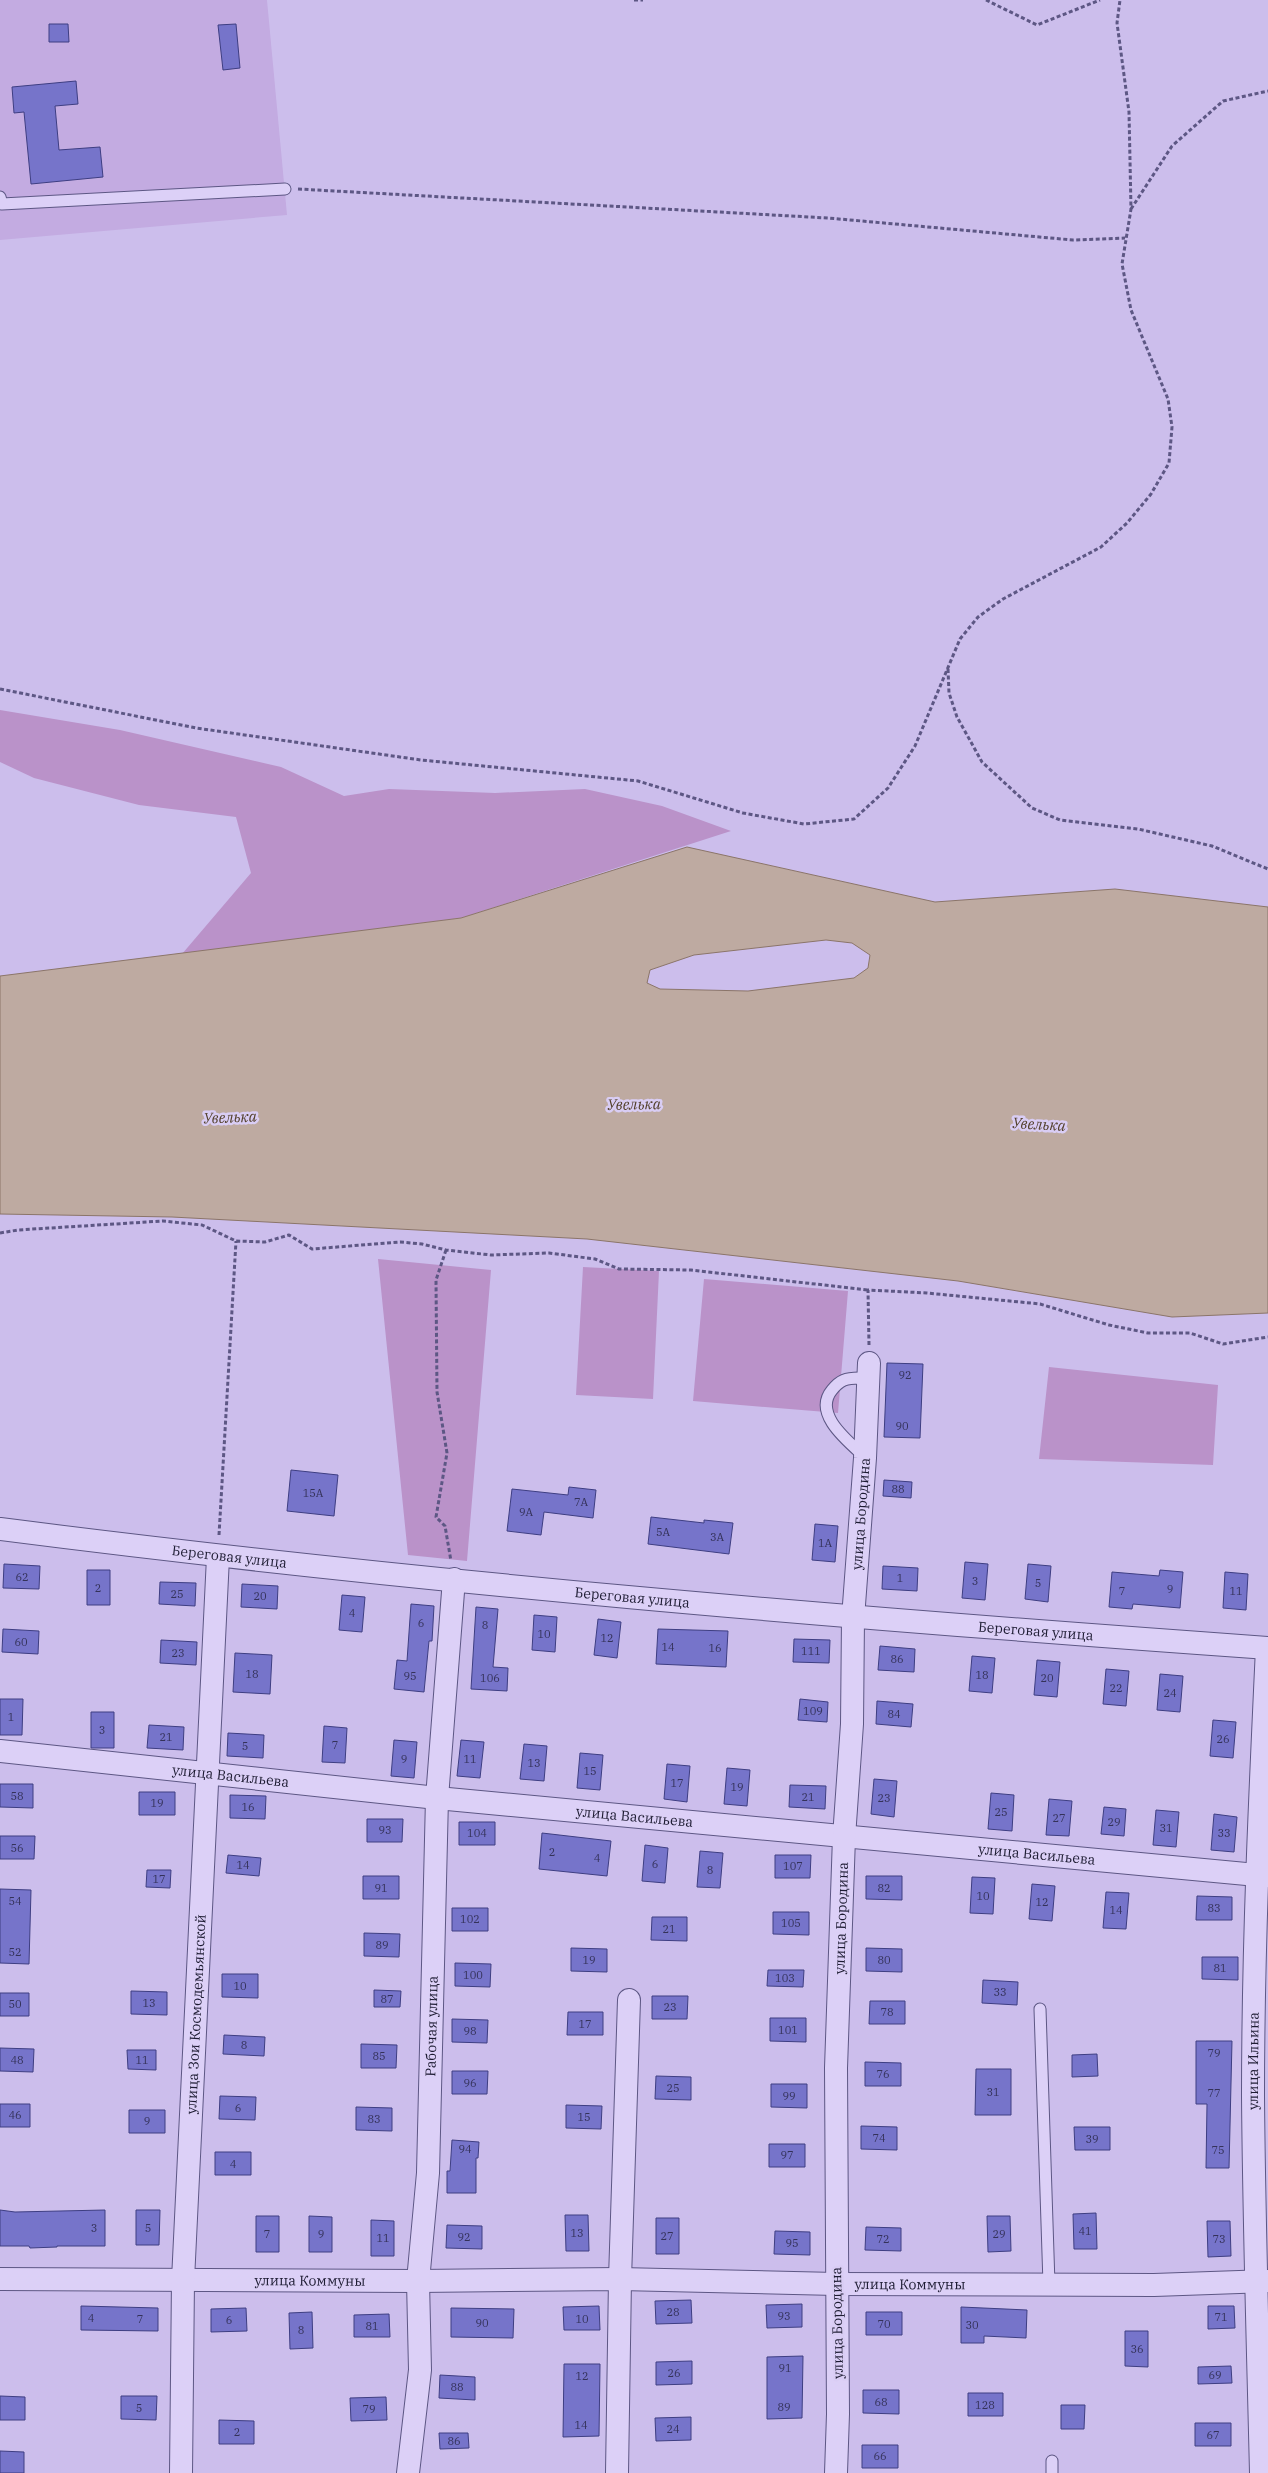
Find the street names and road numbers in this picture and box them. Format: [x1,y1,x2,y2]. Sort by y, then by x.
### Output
street label: улица Бородина [848,1457,874,1571]
street label: Береговая улица [171,1541,288,1572]
street label: Береговая улица [574,1583,691,1612]
street label: Береговая улица [978,1618,1095,1644]
street label: улица Васильева [171,1761,290,1791]
street label: улица Васильева [575,1802,694,1831]
street label: улица Васильева [977,1840,1097,1869]
street label: улица Бородина [830,1861,852,1975]
street label: улица Зои Космодемьянской [182,1914,210,2115]
street label: Рабочая улица [421,1975,442,2077]
street label: улица Ильина [1244,2012,1263,2110]
street label: улица Бородина [827,2266,847,2379]
street label: улица Коммуны [254,2271,366,2290]
street label: улица Коммуны [854,2275,965,2293]

